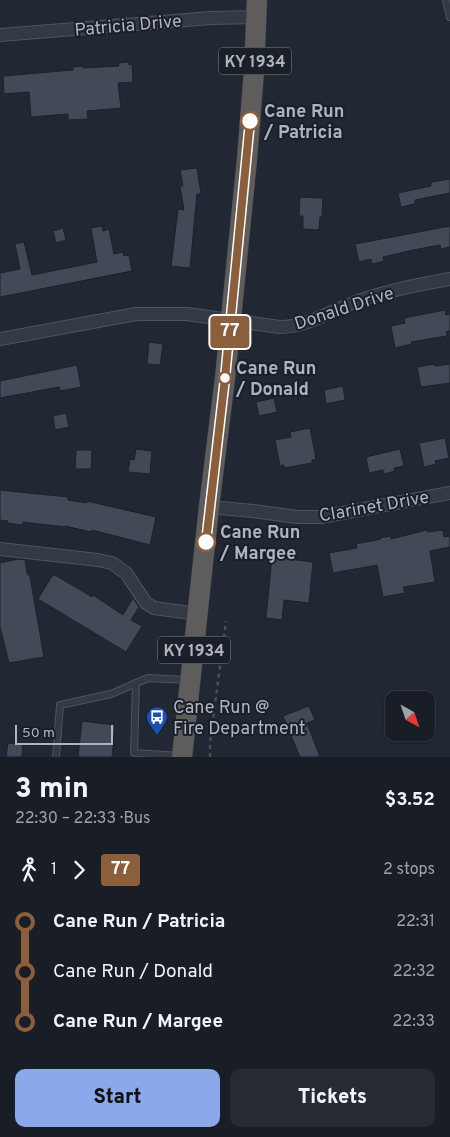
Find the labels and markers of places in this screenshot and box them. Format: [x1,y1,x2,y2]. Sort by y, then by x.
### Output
place label: Cane Run / Patricia [263,101,344,145]
marker: Cane Run / Patricia [240,111,260,131]
place label: Cane Run / Donald [235,358,316,402]
marker: Cane Run / Donald [218,371,232,385]
place label: Cane Run / Margee [219,522,300,566]
marker: Cane Run / Margee [196,532,216,552]
place label: Cane Run @ Fire Department [173,697,306,741]
bus stop icon: Cane Run @ Fire Department [145,705,169,736]

